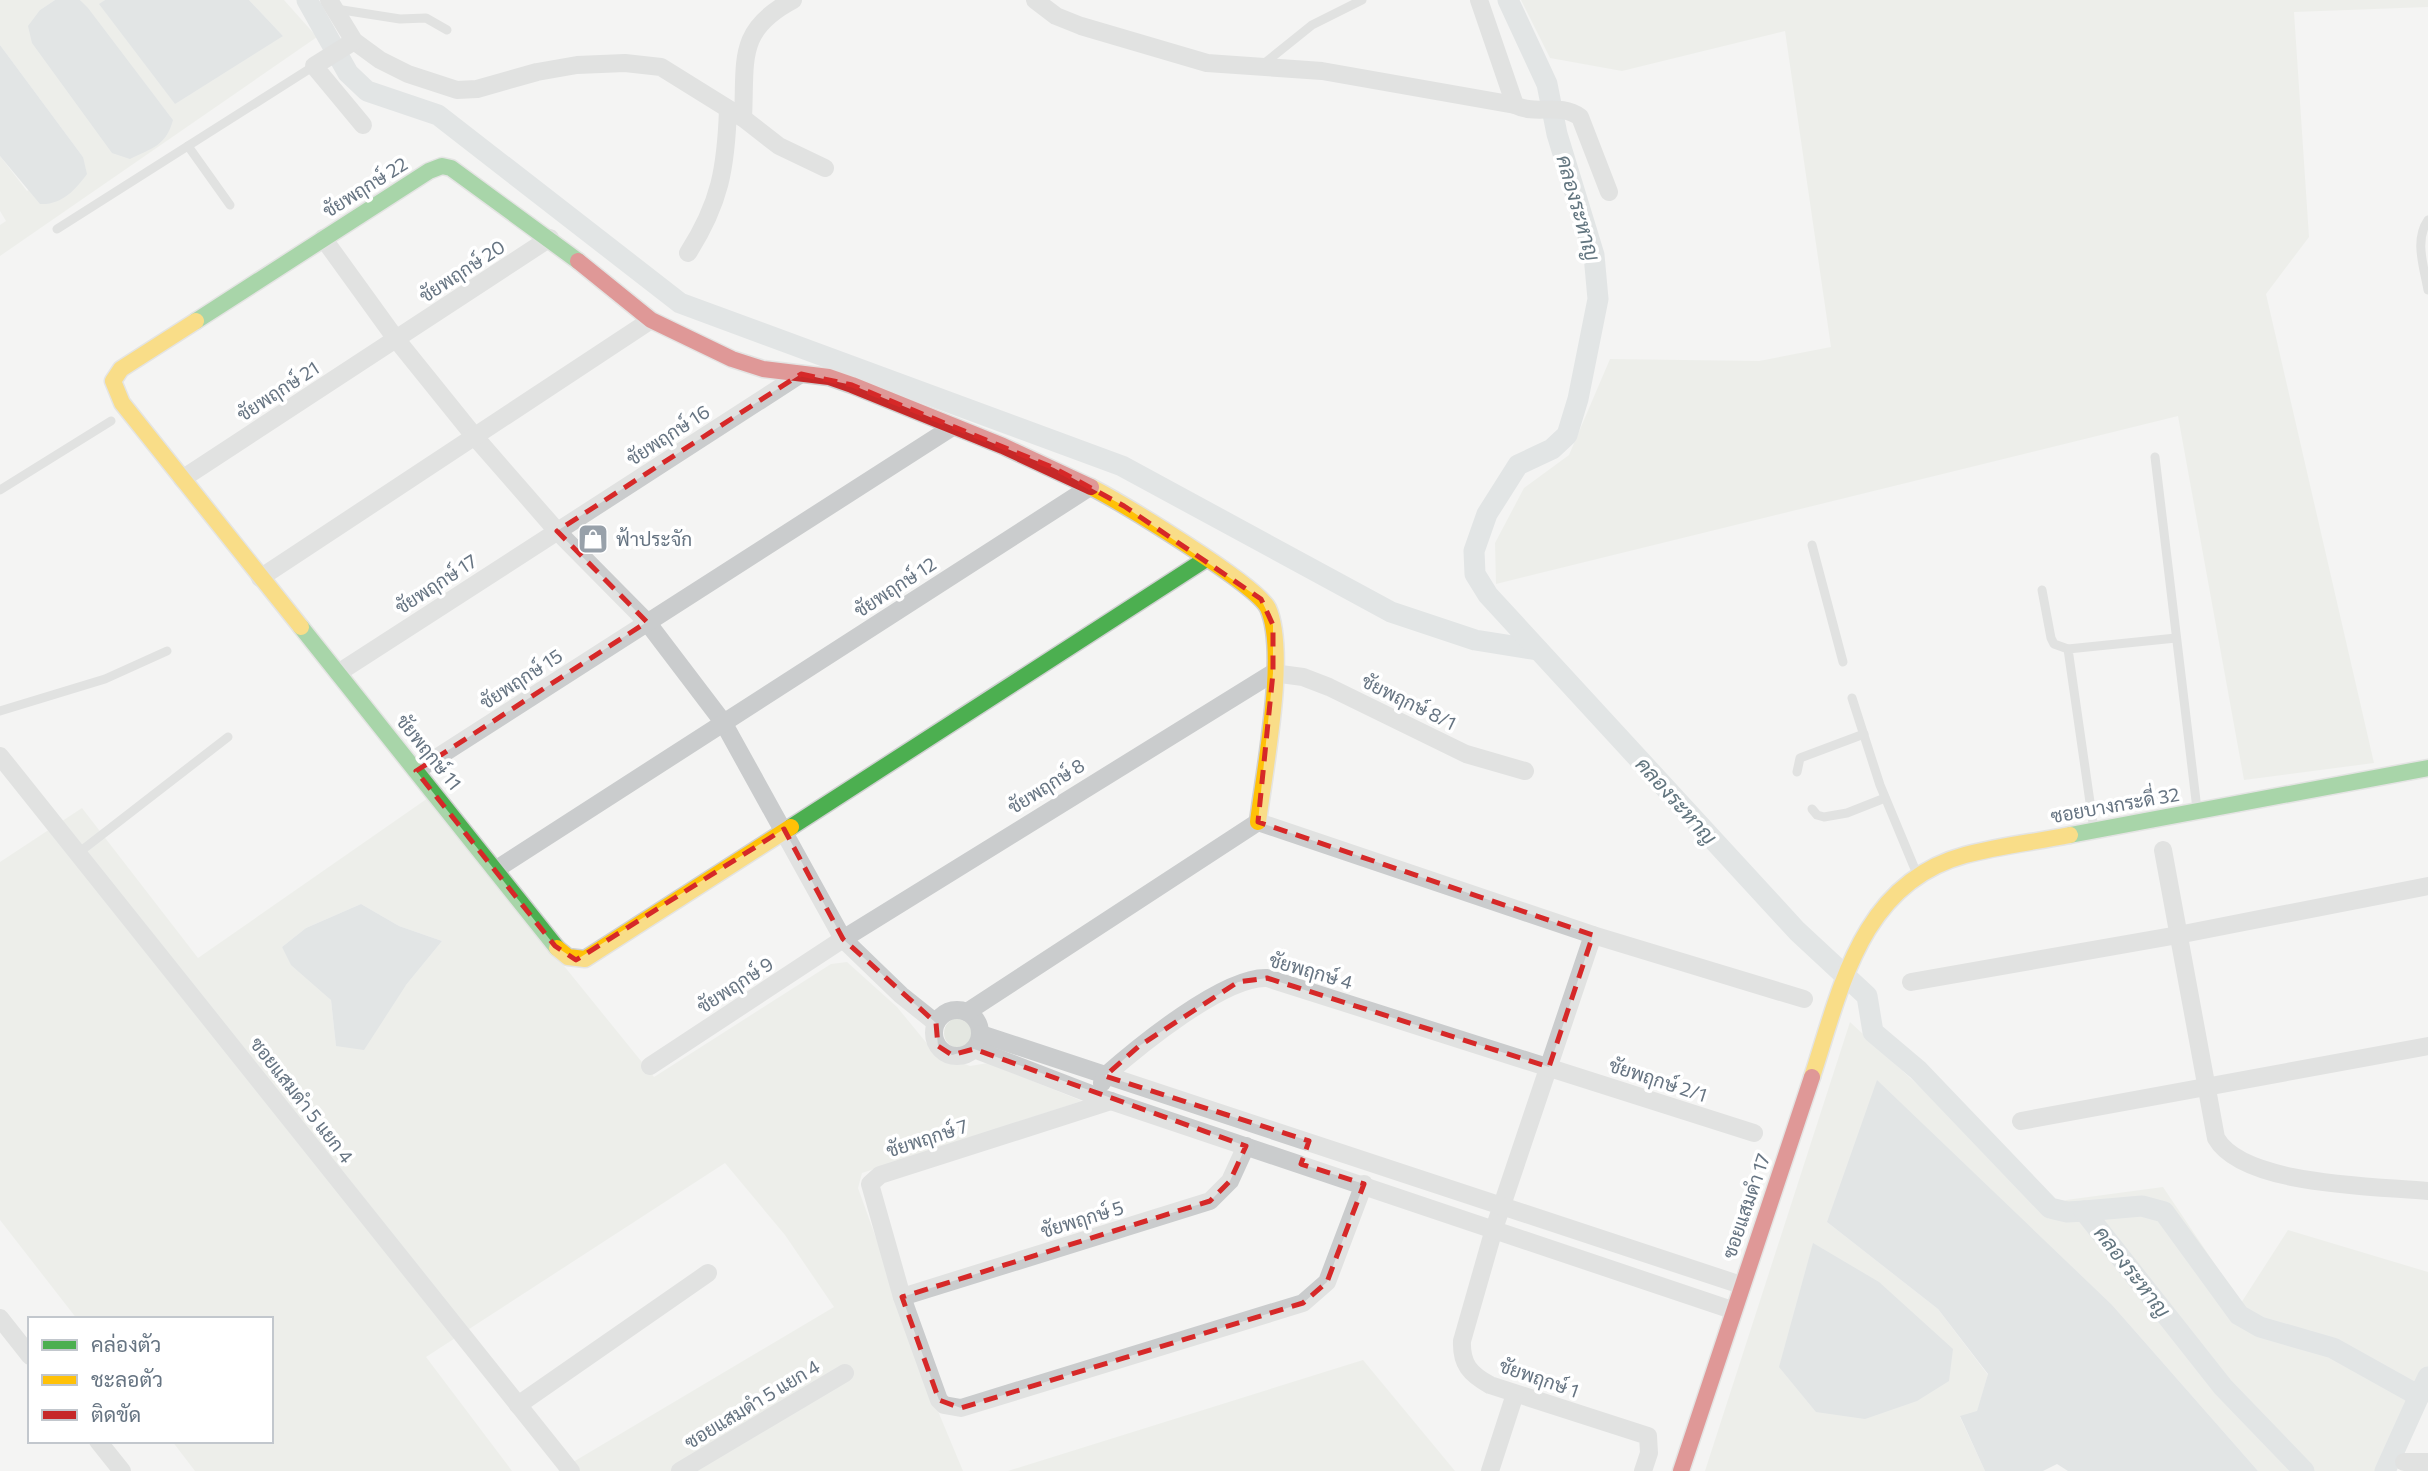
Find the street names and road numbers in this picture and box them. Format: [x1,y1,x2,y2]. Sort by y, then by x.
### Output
street label: ชัยพฤกษ์ 22 [318,151,412,223]
street label: ชัยพฤกษ์ 20 [415,234,509,308]
street label: ชัยพฤกษ์ 21 [232,356,324,426]
street label: ชัยพฤกษ์ 16 [622,399,714,471]
street label: ชัยพฤกษ์ 17 [391,549,481,619]
street label: ชัยพฤกษ์ 12 [849,552,941,622]
street label: ชัยพฤกษ์ 15 [475,643,567,715]
street label: ชัยพฤกษ์ 8/1 [1358,669,1460,735]
street label: ชัยพฤกษ์ 11 [391,709,467,795]
street label: ชัยพฤกษ์ 8 [1003,753,1089,819]
street label: ซอยบางกระดี่ 32 [2048,777,2181,827]
street label: ชัยพฤกษ์ 4 [1266,948,1356,994]
street label: ชัยพฤกษ์ 9 [692,951,778,1019]
street label: ซอยแสมดำ 5 แยก 4 [246,1032,359,1167]
street label: ชัยพฤกษ์ 2/1 [1606,1053,1710,1107]
street label: ชัยพฤกษ์ 7 [883,1114,971,1162]
street label: ซอยแสมดำ 17 [1717,1150,1774,1261]
street label: ชัยพฤกษ์ 5 [1038,1195,1126,1243]
street label: ชัยพฤกษ์ 1 [1496,1353,1582,1403]
street label: ซอยแสมดำ 5 แยก 4 [680,1354,824,1453]

